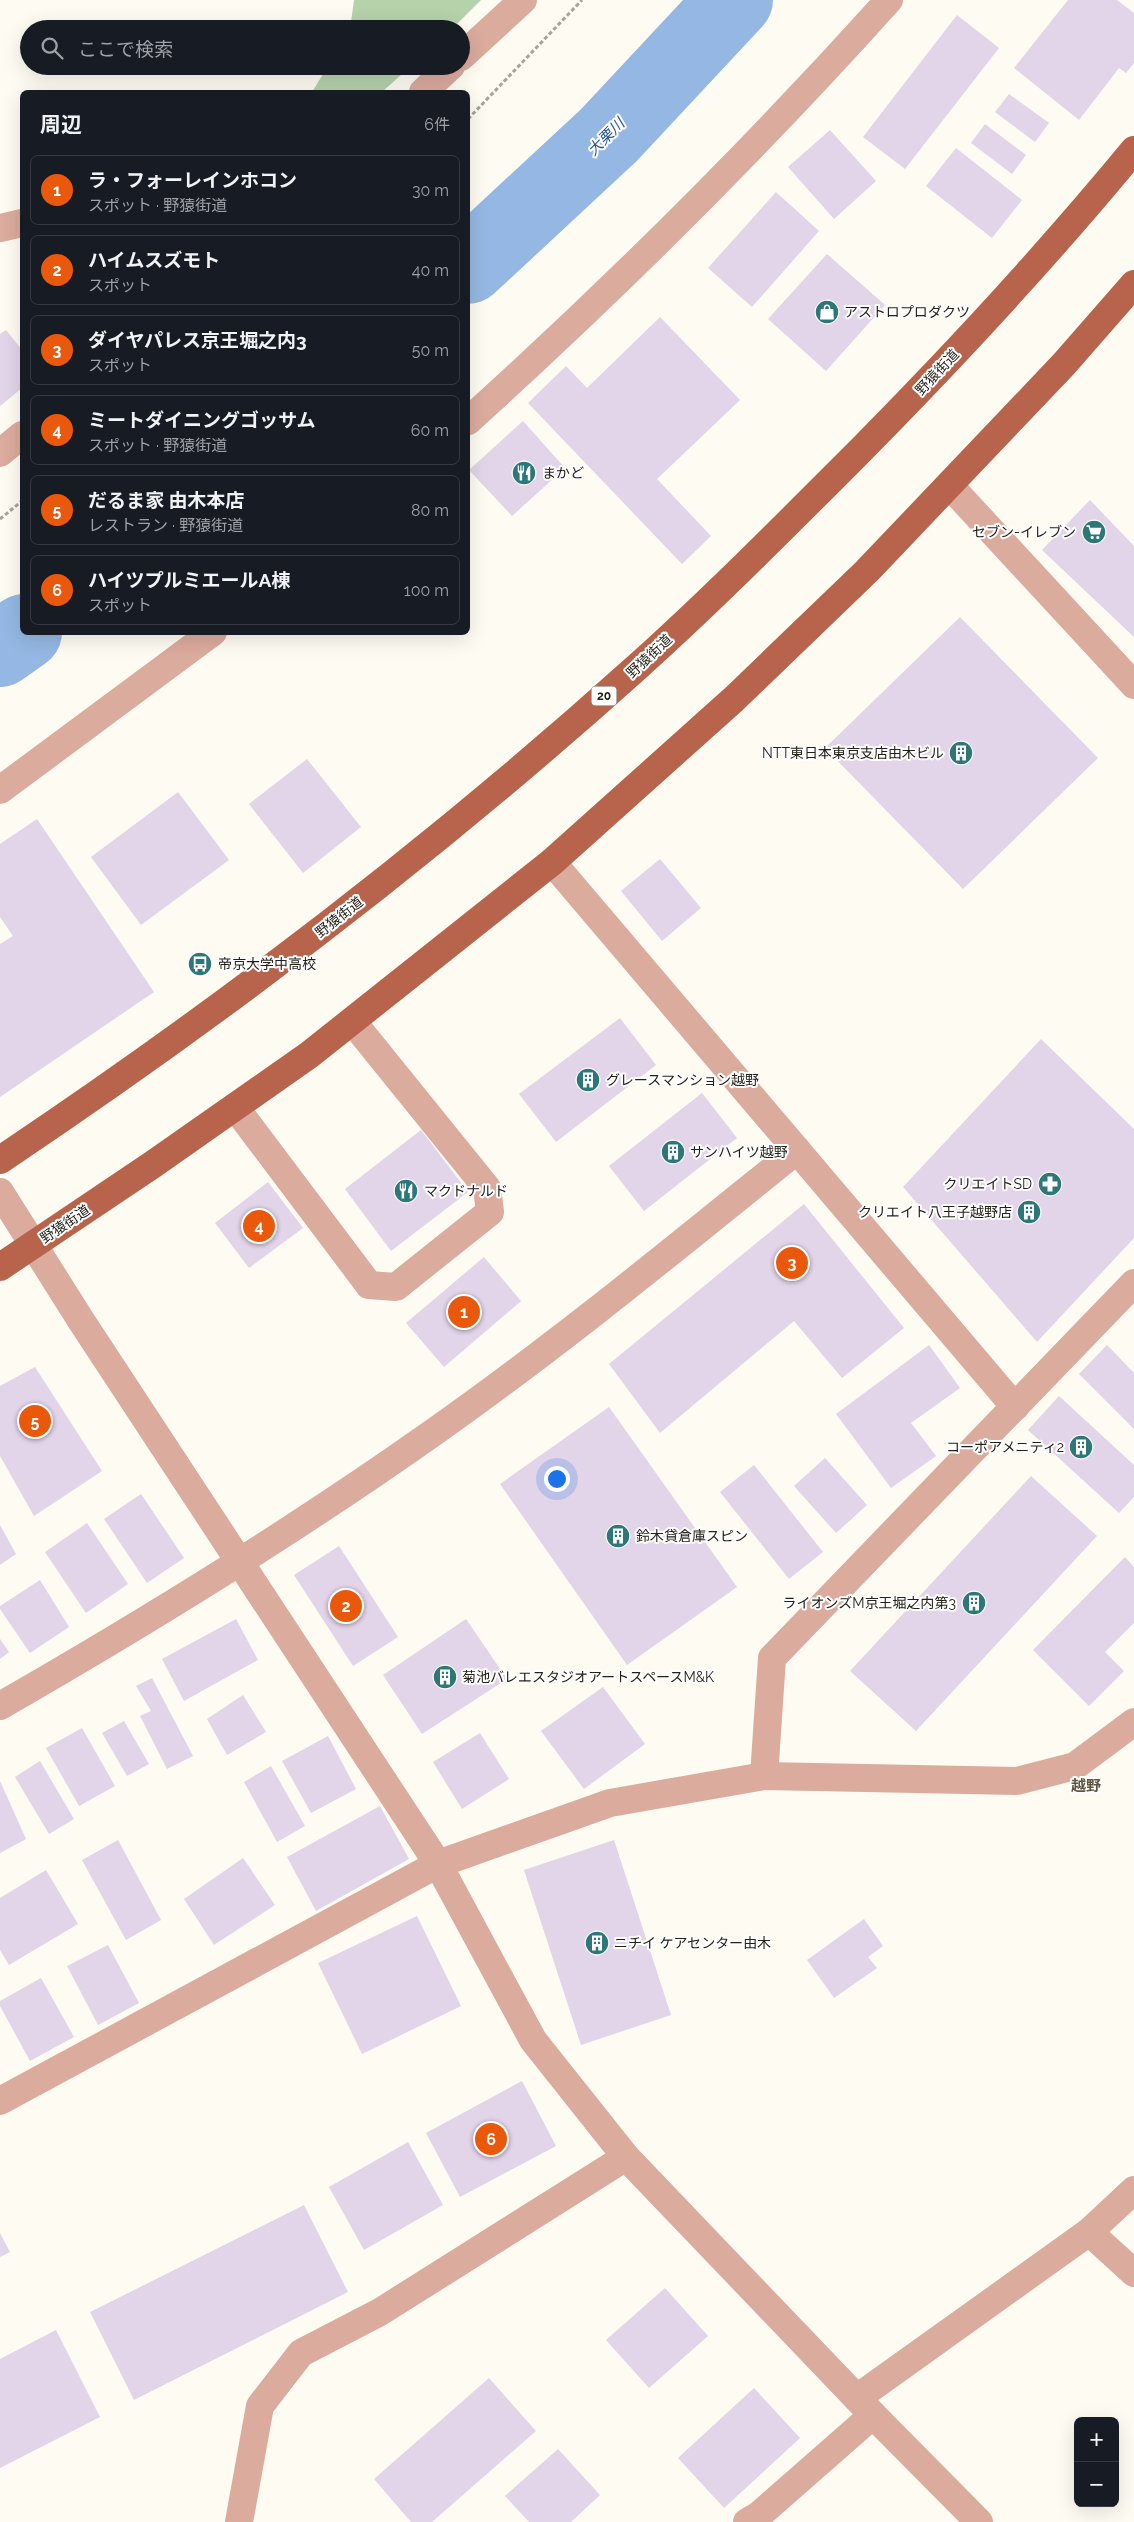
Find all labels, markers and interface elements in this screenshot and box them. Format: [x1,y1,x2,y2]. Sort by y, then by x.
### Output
search box [20,20,470,75]
icon: search [38,34,66,62]
text: ここで検索 [78,38,173,60]
text: 周辺 [40,112,82,137]
water label: 大栗川 [584,113,630,159]
text: 6件 [424,115,450,134]
text: ラ・フォーレインホコン [88,169,297,191]
text: 1 [53,181,61,200]
text: 30 m [412,181,449,200]
text: スポット · 野猿街道 [88,196,227,215]
text: ハイムスズモト [88,249,220,271]
text: 2 [52,261,62,280]
text: 40 m [412,261,449,280]
text: スポット [88,276,152,295]
shop icon: アストロプロダクツ [814,299,840,325]
place label: アストロプロダクツ [844,304,970,320]
text: ダイヤパレス京王堀之内3 [88,329,307,351]
text: 3 [53,341,61,360]
text: 50 m [412,341,449,360]
street label: 野猿街道 [912,346,962,398]
text: スポット [88,356,152,375]
text: ミートダイニングゴッサム [88,409,316,431]
text: 4 [52,421,62,440]
text: 60 m [411,421,449,440]
text: スポット · 野猿街道 [88,436,227,455]
restaurant icon: まかど [511,460,537,486]
place label: まかど [542,465,584,481]
text: だるま家 由木本店 [88,489,245,511]
text: 5 [53,501,61,520]
text: 80 m [411,501,449,520]
text: レストラン · 野猿街道 [88,516,243,535]
supermarket icon: セブン-イレブン [1081,519,1107,545]
place label: セブン-イレブン [972,524,1076,540]
text: ハイツプルミエールA棟 [88,569,290,591]
text: 6 [52,581,62,600]
text: 100 m [404,581,449,600]
text: スポット [88,596,152,615]
street label: 野猿街道 [623,631,675,681]
road number: 20 [592,686,616,706]
building icon: NTT東日本東京支店由木ビル [948,740,974,766]
place label: NTT東日本東京支店由木ビル [762,745,944,761]
street label: 野猿街道 [312,893,366,941]
bus stop icon: 帝京大学中高校 [187,951,213,977]
place label: 帝京大学中高校 [218,956,316,972]
building icon: グレースマンション越野 [575,1067,601,1093]
place label: グレースマンション越野 [606,1072,759,1088]
building icon: サンハイツ越野 [660,1139,686,1165]
place label: サンハイツ越野 [690,1144,788,1160]
pharmacy icon: クリエイトSD [1037,1171,1063,1197]
place label: クリエイトSD [943,1176,1032,1192]
restaurant icon: マクドナルド [393,1178,419,1204]
place label: マクドナルド [424,1183,508,1199]
building icon: クリエイト八王子越野店 [1016,1199,1042,1225]
street label: 野猿街道 [37,1202,93,1246]
place label: クリエイト八王子越野店 [858,1204,1012,1220]
pin: 4 [243,1207,275,1245]
pin: 3 [776,1244,808,1282]
pin: 1 [448,1293,480,1331]
pin: 5 [19,1402,51,1440]
building icon: コーポアメニティ2 [1068,1434,1094,1460]
place label: コーポアメニティ2 [946,1439,1064,1455]
your location [544,1466,570,1492]
building icon: 鈴木貸倉庫スピン [605,1523,631,1549]
place label: 鈴木貸倉庫スピン [636,1528,748,1544]
pin: 2 [330,1587,362,1625]
building icon: ライオンズM京王堀之内第3 [961,1590,987,1616]
place label: ライオンズM京王堀之内第3 [783,1595,956,1611]
building icon: 菊池バレエスタジオアートスペースM&K [432,1664,458,1690]
place label: 菊池バレエスタジオアートスペースM&K [462,1669,714,1685]
district label: 越野 [1071,1777,1101,1795]
building icon: ニチイ ケアセンター由木 [584,1930,610,1956]
place label: ニチイ ケアセンター由木 [614,1935,771,1951]
pin: 6 [475,2120,507,2158]
map controls [1074,2417,1119,2507]
button: + [1074,2417,1119,2462]
button: − [1074,2462,1119,2507]

